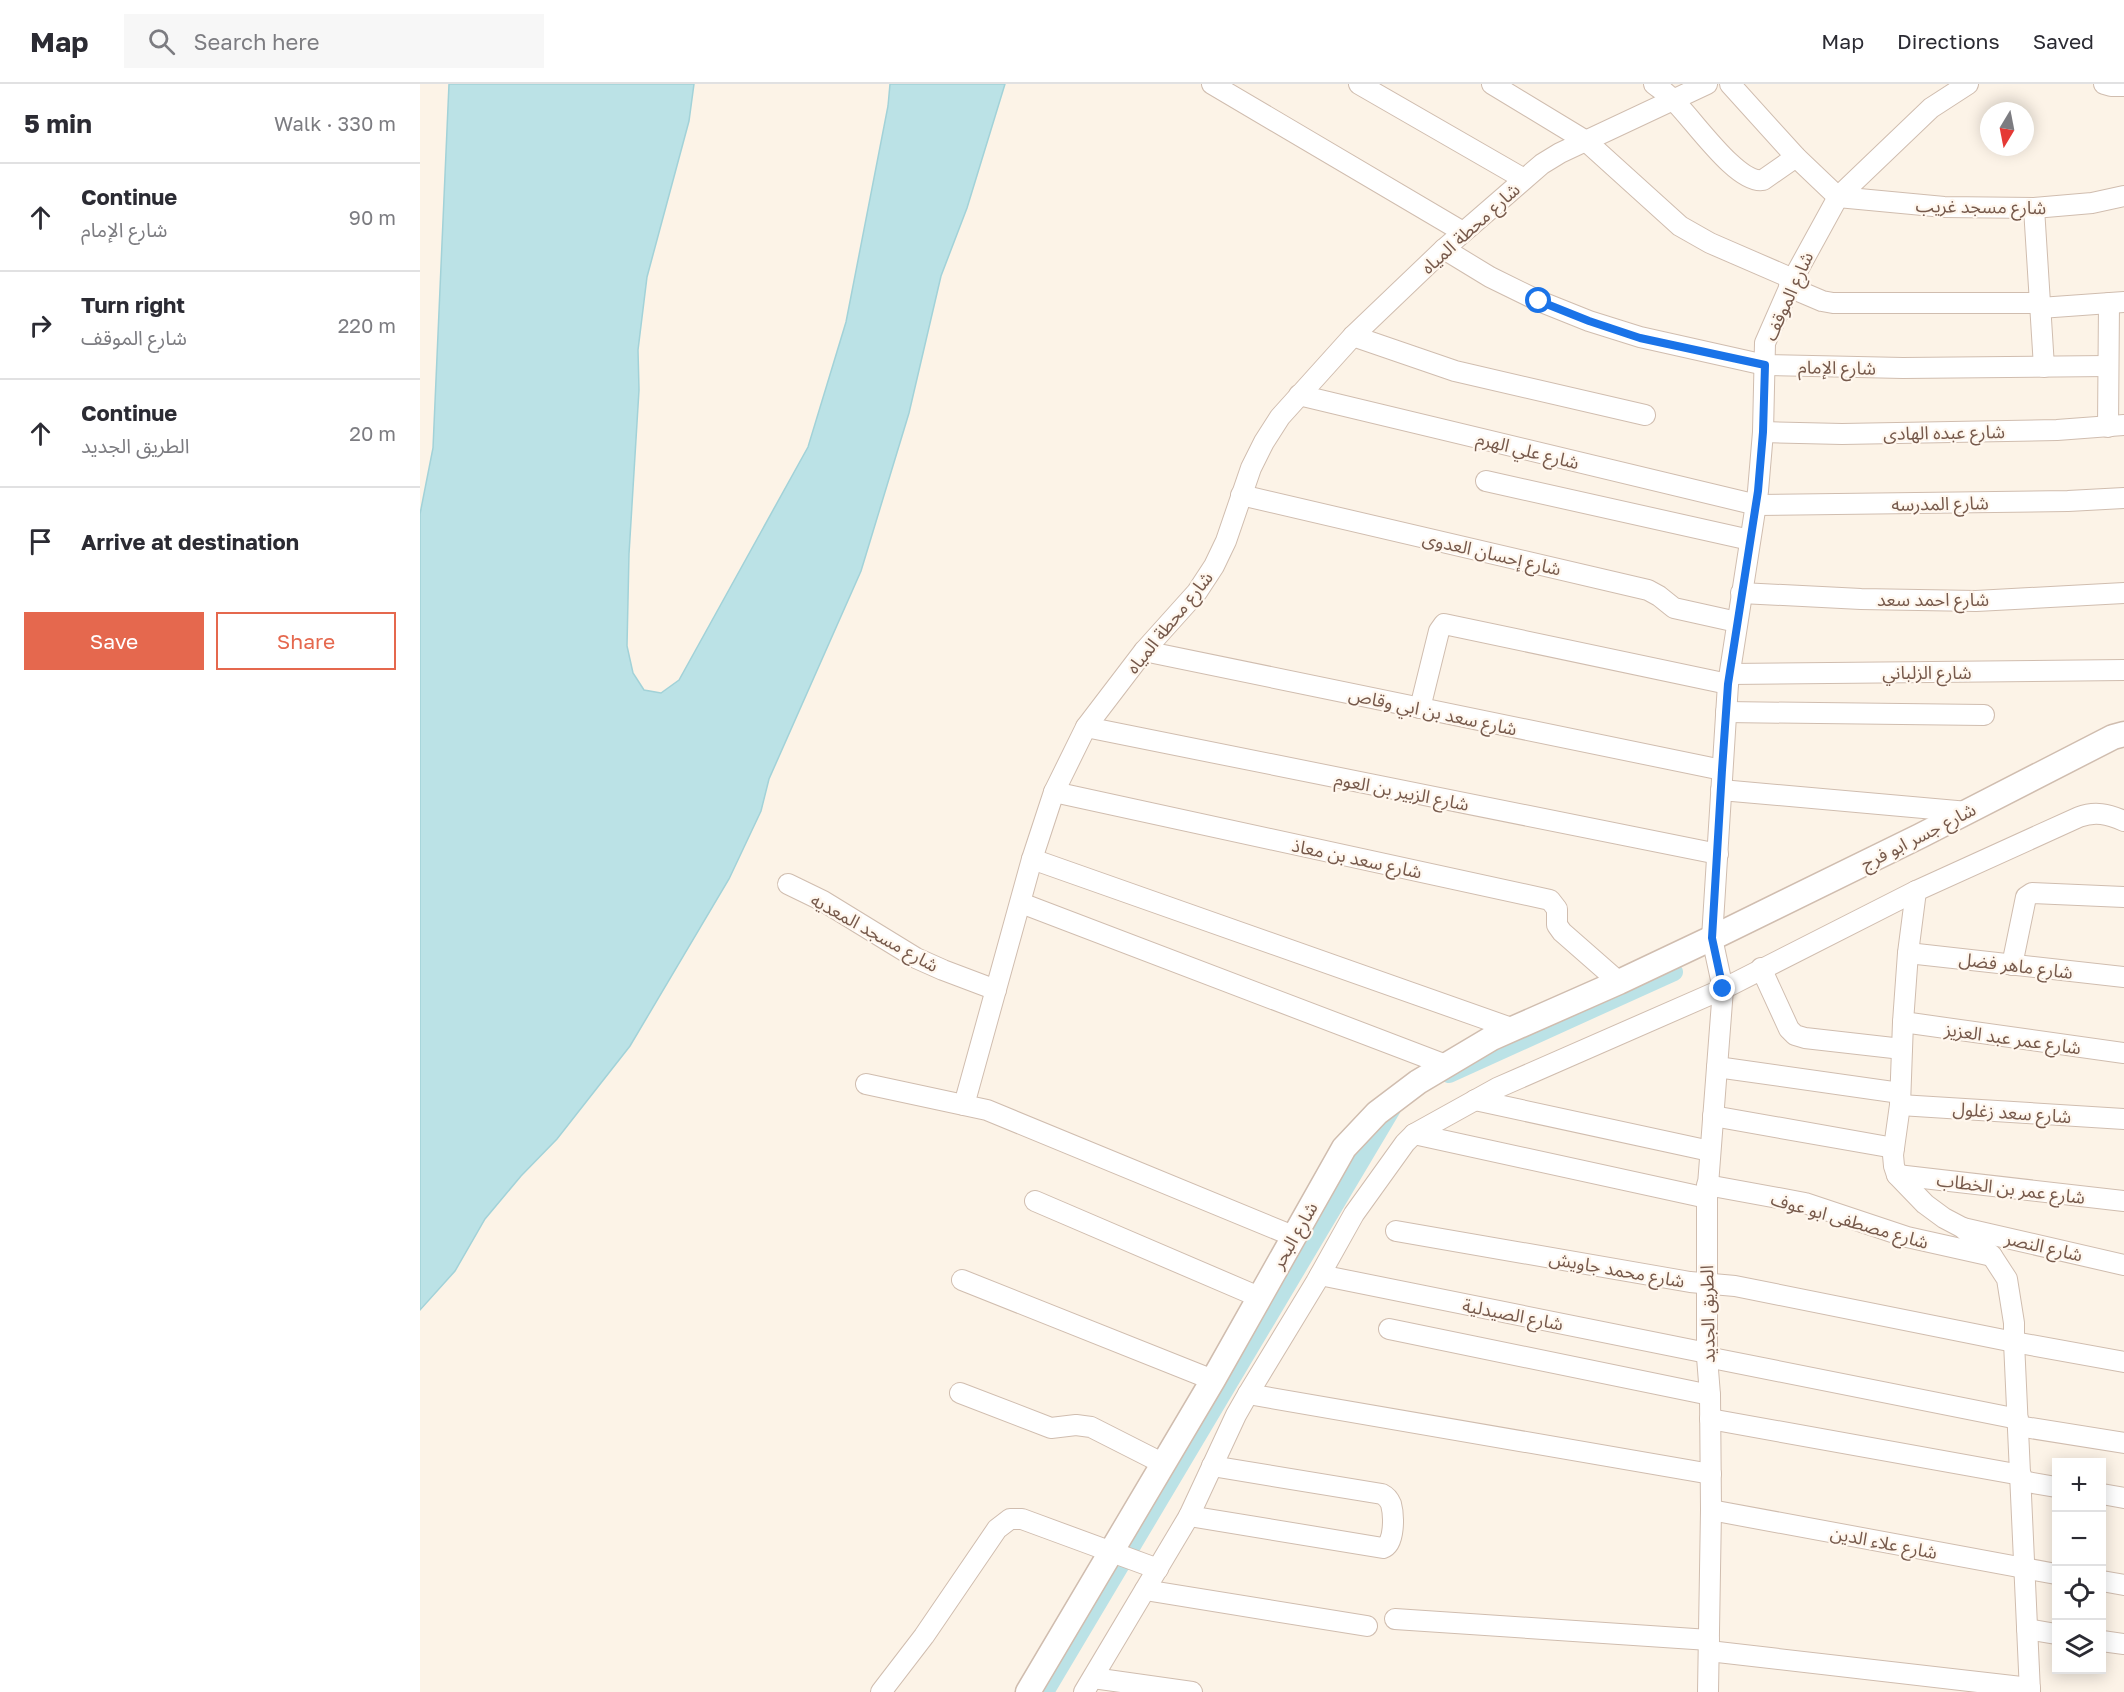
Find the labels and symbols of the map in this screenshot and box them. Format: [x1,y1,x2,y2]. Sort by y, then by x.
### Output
north arrow [1980,102,2034,156]
street label: شارع محطة المياه [1416,178,1527,281]
street label: شارع مسجد غريب [1915,194,2046,222]
street label: شارع الموقف [1759,248,1821,346]
route start [1525,287,1551,313]
street label: شارع الإمام [1798,355,1876,383]
street label: شارع عبده الهادى [1883,420,2005,448]
street label: شارع علي الهرم [1473,427,1582,477]
street label: شارع المدرسه [1891,491,1989,519]
street label: شارع إحسان العدوى [1420,526,1563,584]
street label: شارع محطة المياه [1121,566,1220,680]
street label: شارع احمد سعد [1877,588,1989,614]
street label: شارع الزلباني [1882,661,1972,687]
street label: شارع سعد بن ابي وقاص [1346,682,1519,743]
street label: شارع الزبير بن العوم [1332,767,1471,819]
street label: شارع جسر ابو فرج [1857,798,1981,878]
street label: شارع سعد بن معاذ [1289,833,1424,886]
street label: شارع مسجد المعديه [805,888,943,980]
street label: شارع ماهر فضل [1957,947,2074,987]
route end [1709,975,1735,1001]
street label: شارع عمر عبد العزيز [1942,1017,2083,1062]
street label: شارع سعد زغلول [1952,1097,2072,1131]
street label: شارع عمر بن الخطاب [1935,1168,2087,1212]
street label: شارع مصطفى ابو عوف [1768,1187,1931,1257]
street label: شارع البحر [1266,1198,1325,1275]
street label: شارع النصر [2001,1226,2085,1269]
street label: شارع محمد جاويش [1547,1246,1686,1296]
street label: الطريق الجديد [1695,1265,1720,1363]
street label: شارع الصيدلية [1460,1293,1565,1338]
street label: شارع علاء الدين [1828,1521,1939,1567]

